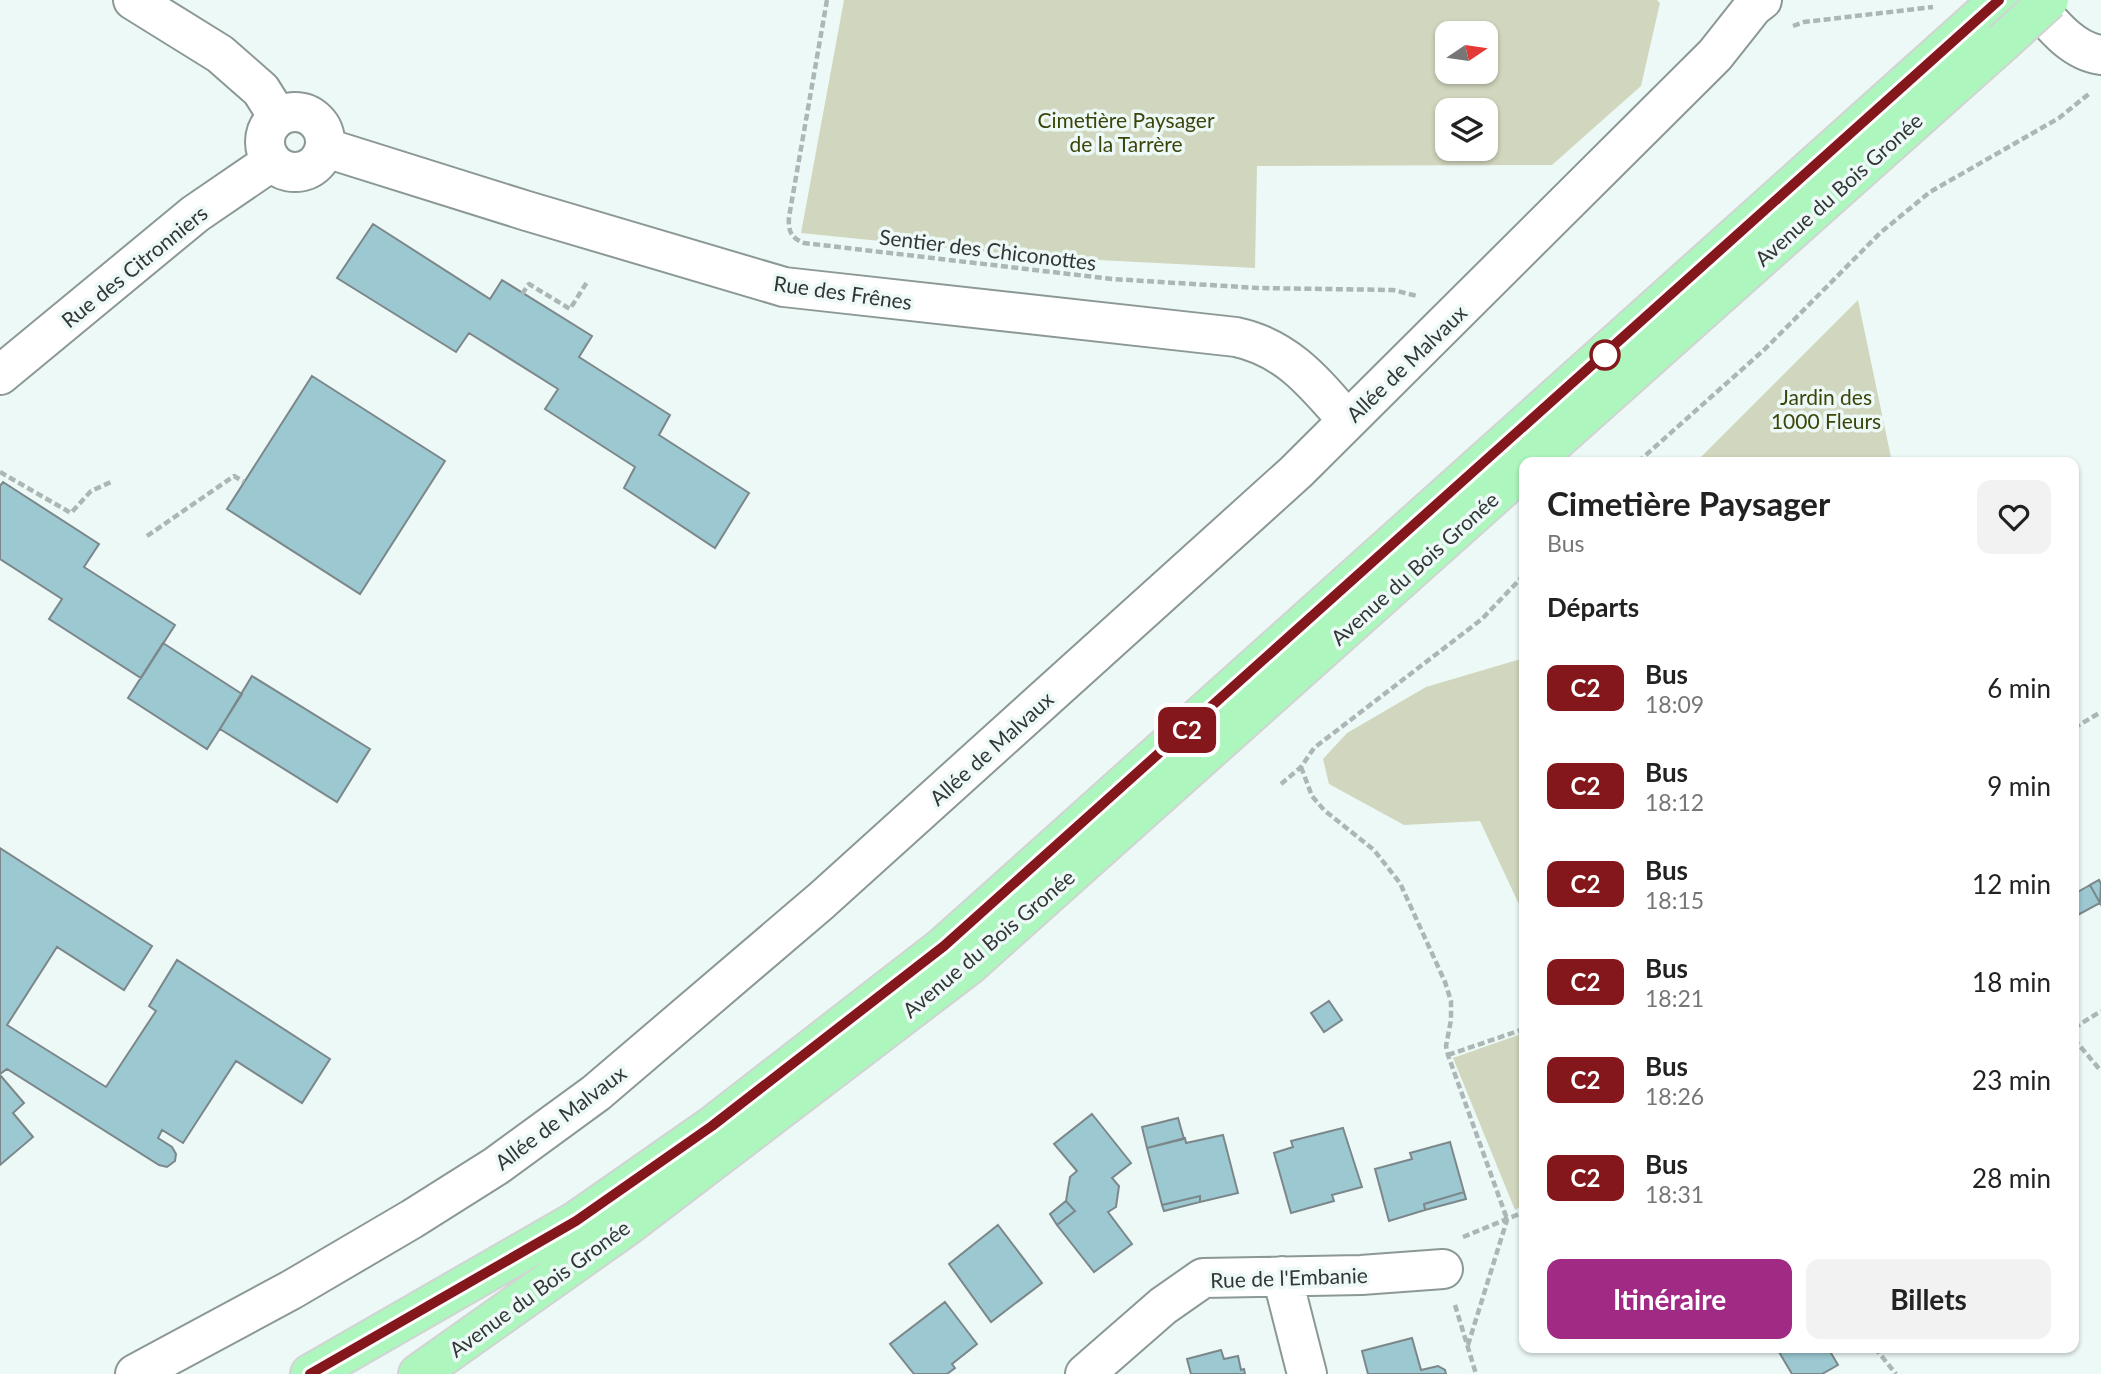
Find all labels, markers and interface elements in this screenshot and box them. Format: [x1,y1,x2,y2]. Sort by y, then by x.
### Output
north arrow [1435,21,1498,84]
map controls [1435,21,1498,161]
button: layers [1435,98,1498,161]
park label: Cimetière Paysager de la Tarrère [1037,107,1215,156]
street label: Avenue du Bois Gronée [1749,107,1927,271]
street label: Rue des Citronniers [56,200,212,332]
street label: Sentier des Chiconottes [878,223,1098,275]
street label: Rue des Frênes [772,270,914,314]
street label: Allée de Malvaux [1341,299,1472,427]
unlabelled marker [1590,340,1620,370]
park label: Jardin des 1000 Fleurs [1771,384,1881,433]
button: heart [1977,480,2051,554]
text: Cimetière Paysager [1547,483,1830,523]
street label: Avenue du Bois Gronée [1325,486,1503,650]
text: Bus [1547,529,1584,557]
text: Départs [1547,591,1639,623]
text: Bus [1645,658,1688,690]
text: 6 min [1987,672,2051,704]
text: C2 [1571,673,1600,702]
street label: Allée de Malvaux [924,686,1058,810]
text: 18:09 [1645,690,1704,718]
line badge: C2 [1156,707,1218,753]
text: C2 [1172,715,1202,744]
text: Bus [1645,756,1688,788]
text: 9 min [1987,770,2051,802]
text: C2 [1571,771,1600,800]
text: 18:12 [1645,788,1704,816]
text: Bus [1645,854,1688,886]
street label: Avenue du Bois Gronée [897,864,1079,1022]
text: 12 min [1972,868,2051,900]
text: C2 [1571,869,1600,898]
text: 18:15 [1645,886,1704,914]
text: Bus [1645,952,1688,984]
text: 18 min [1972,966,2051,998]
text: C2 [1571,967,1600,996]
text: 18:21 [1645,984,1704,1012]
text: Bus [1645,1050,1688,1082]
street label: Allée de Malvaux [490,1059,631,1174]
text: 23 min [1972,1064,2051,1096]
text: C2 [1571,1065,1600,1094]
text: 18:26 [1645,1082,1704,1110]
text: Bus [1645,1148,1688,1180]
text: 28 min [1972,1162,2051,1194]
text: C2 [1571,1163,1600,1192]
text: 18:31 [1645,1180,1704,1208]
street label: Avenue du Bois Gronée [444,1214,634,1362]
button: Itinéraire [1547,1259,1792,1339]
button: Billets [1806,1259,2051,1339]
street label: Rue de l'Embanie [1210,1262,1368,1292]

